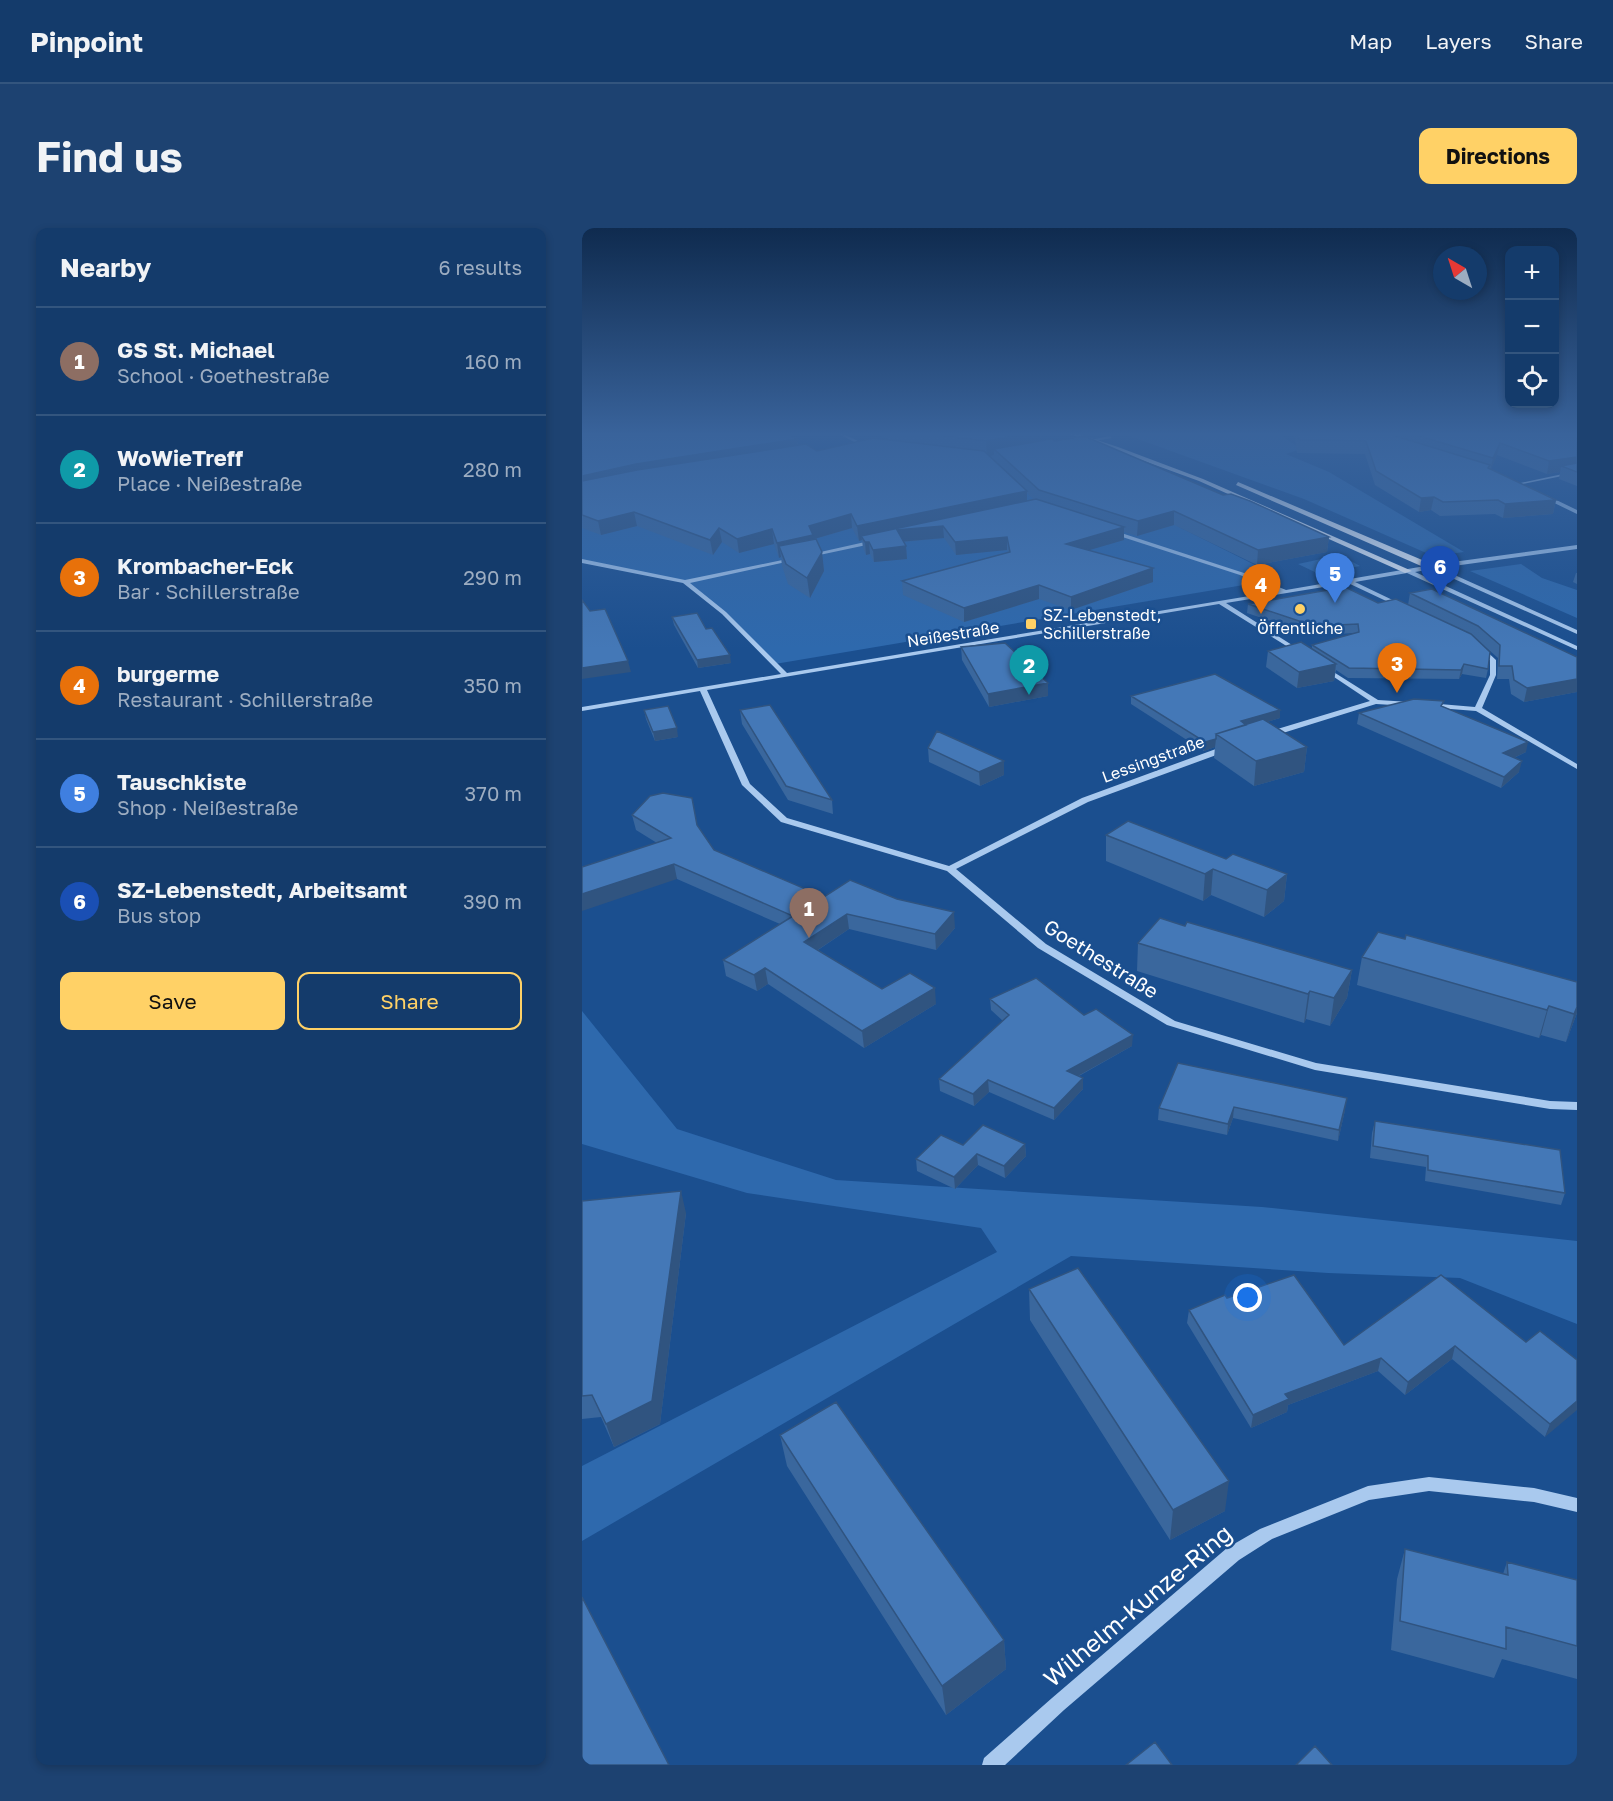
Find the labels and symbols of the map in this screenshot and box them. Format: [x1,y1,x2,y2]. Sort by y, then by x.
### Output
north arrow [1433,246,1487,300]
pin: 6 [1420,546,1460,596]
pin: 5 [1316,554,1354,603]
pin: 4 [1242,564,1280,614]
marker: Öffentliche [1293,602,1307,616]
place label: SZ-Lebenstedt, Schillerstraße [1043,605,1162,643]
street label: Neißestraße [906,617,1000,651]
marker: SZ-Lebenstedt, Schillerstraße [1024,617,1038,631]
place label: Öffentliche [1257,618,1343,638]
pin: 3 [1378,644,1416,693]
pin: 2 [1010,646,1048,695]
street label: Lessingstraße [1099,731,1207,787]
pin: 1 [790,888,828,938]
street label: Goethestraße [1040,913,1163,1003]
your location [1233,1283,1262,1312]
street label: Wilhelm-Kunze-Ring [1037,1518,1237,1692]

